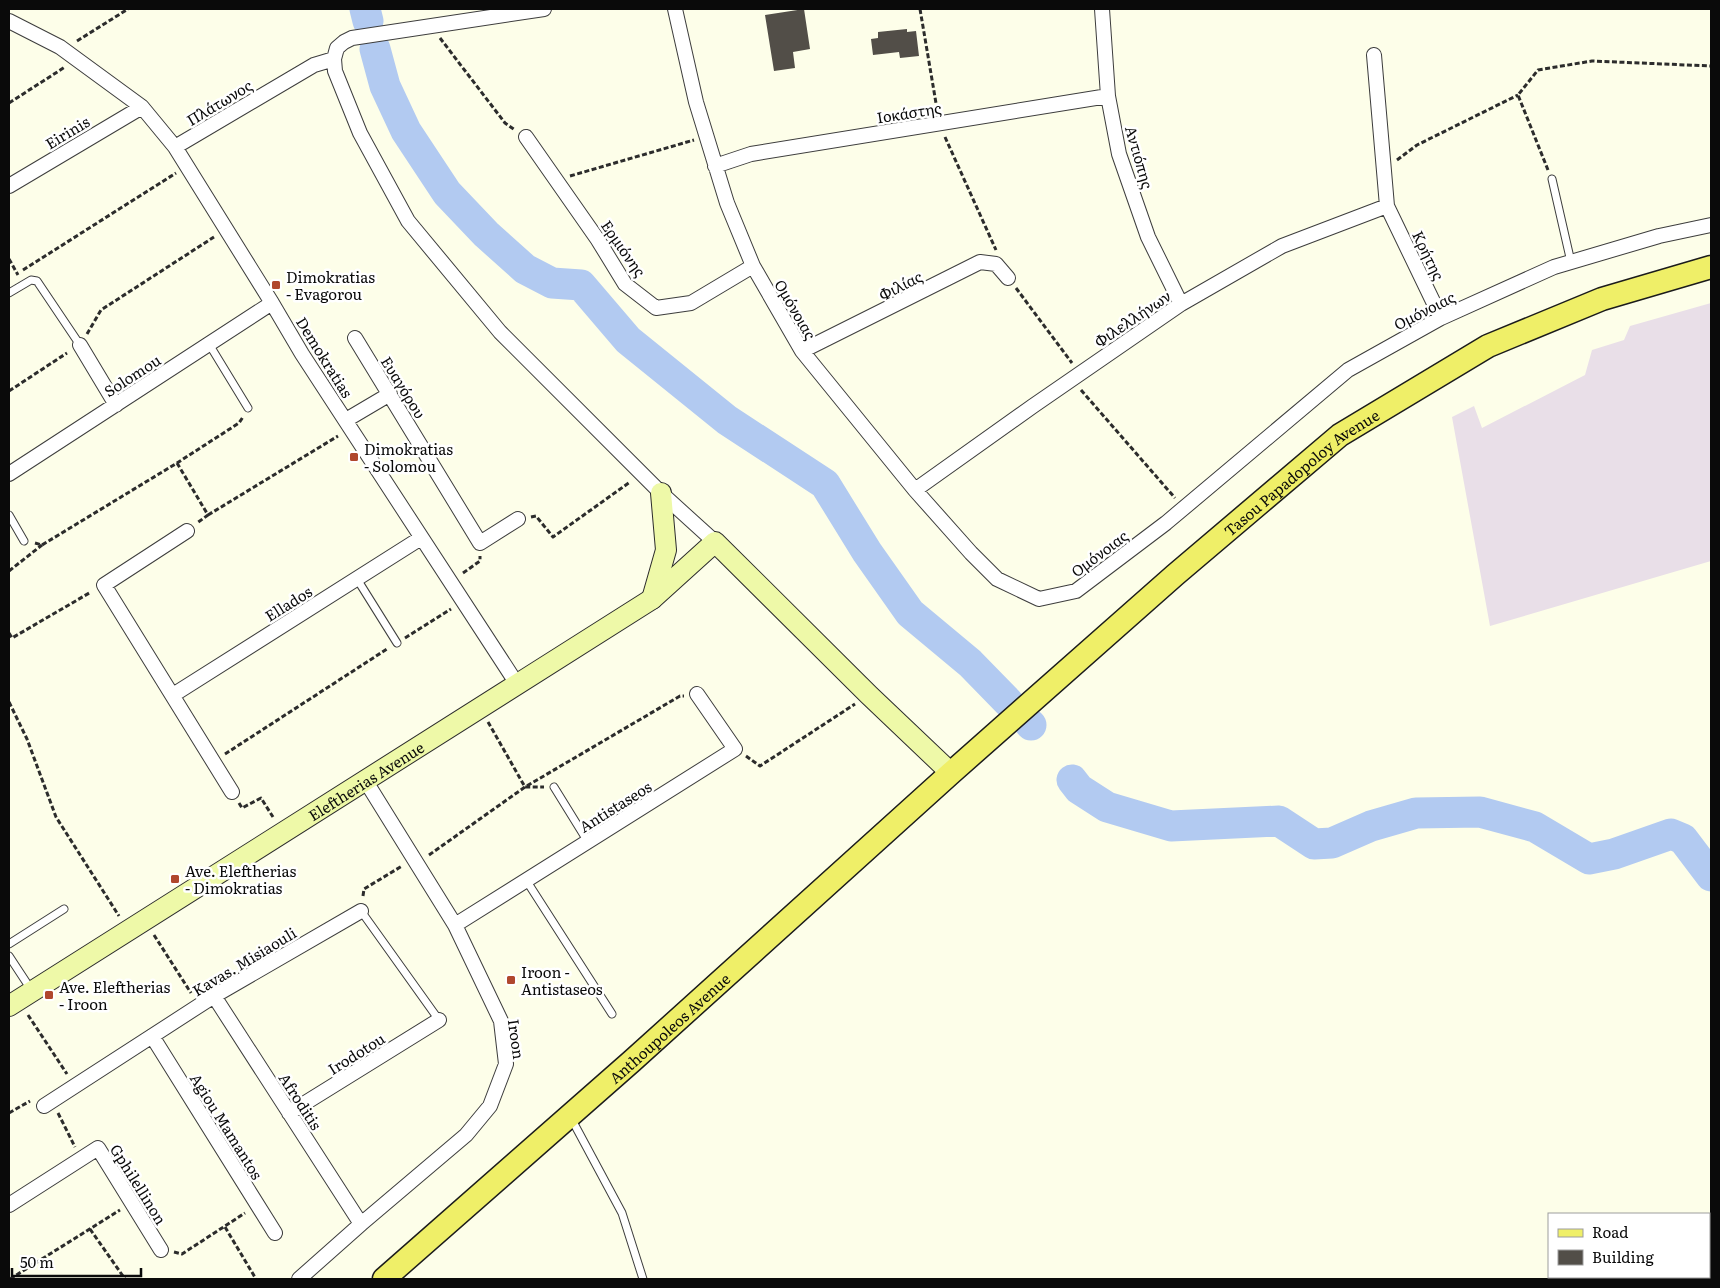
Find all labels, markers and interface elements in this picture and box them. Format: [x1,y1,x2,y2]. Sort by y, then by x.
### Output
street label: Πλάτωνος [182,73,257,131]
street label: Ιοκάστης [875,95,943,128]
street label: Eirinis [40,110,94,154]
street label: Αντιόπης [1120,123,1160,192]
street label: Ερμιόνης [596,215,652,281]
street label: Κρήτης [1407,226,1451,284]
street label: Φιλίας [874,264,926,306]
place label: Dimokratias - Evagorou [286,265,375,305]
street label: Ομόνοιας [770,275,823,344]
marker: Dimokratias - Evagorou [270,279,282,291]
street label: Φιλελλήνων [1089,284,1175,352]
street label: Ομόνοιας [1389,285,1459,335]
street label: Demokratias [291,312,359,402]
street label: Solomou [99,348,165,402]
street label: Ευαγόρου [376,351,432,423]
street label: Tasou Papadopoloy Avenue [1218,403,1383,541]
place label: Dimokratias - Solomou [364,437,453,477]
marker: Dimokratias - Solomou [348,451,360,463]
street label: Ομόνοιας [1066,524,1133,582]
street label: Ellados [260,579,316,627]
street label: Eleftherias Avenue [303,735,428,826]
street label: Antistaseos [574,775,656,837]
place label: Ave. Eleftherias - Dimokratias [185,859,297,899]
marker: Ave. Eleftherias - Dimokratias [169,873,181,885]
street label: Kavas. Misiaouli [188,921,300,1001]
place label: Iroon - Antistaseos [521,960,603,1000]
street label: Anthoupoleos Avenue [603,967,735,1088]
marker: Iroon - Antistaseos [505,974,517,986]
place label: Ave. Eleftherias - Iroon [59,975,171,1015]
marker: Ave. Eleftherias - Iroon [43,989,55,1001]
street label: Iroon [503,1017,531,1061]
street label: Irodotou [323,1026,390,1080]
street label: Agiou Mamantos [185,1068,269,1184]
street label: Afroditis [274,1068,328,1134]
street label: Gphilellinon [105,1139,173,1229]
legend [1548,1213,1710,1278]
text: Road [1592,1220,1628,1243]
text: Building [1592,1245,1654,1268]
scale bar [12,1246,141,1278]
text: 50 m [20,1250,54,1273]

